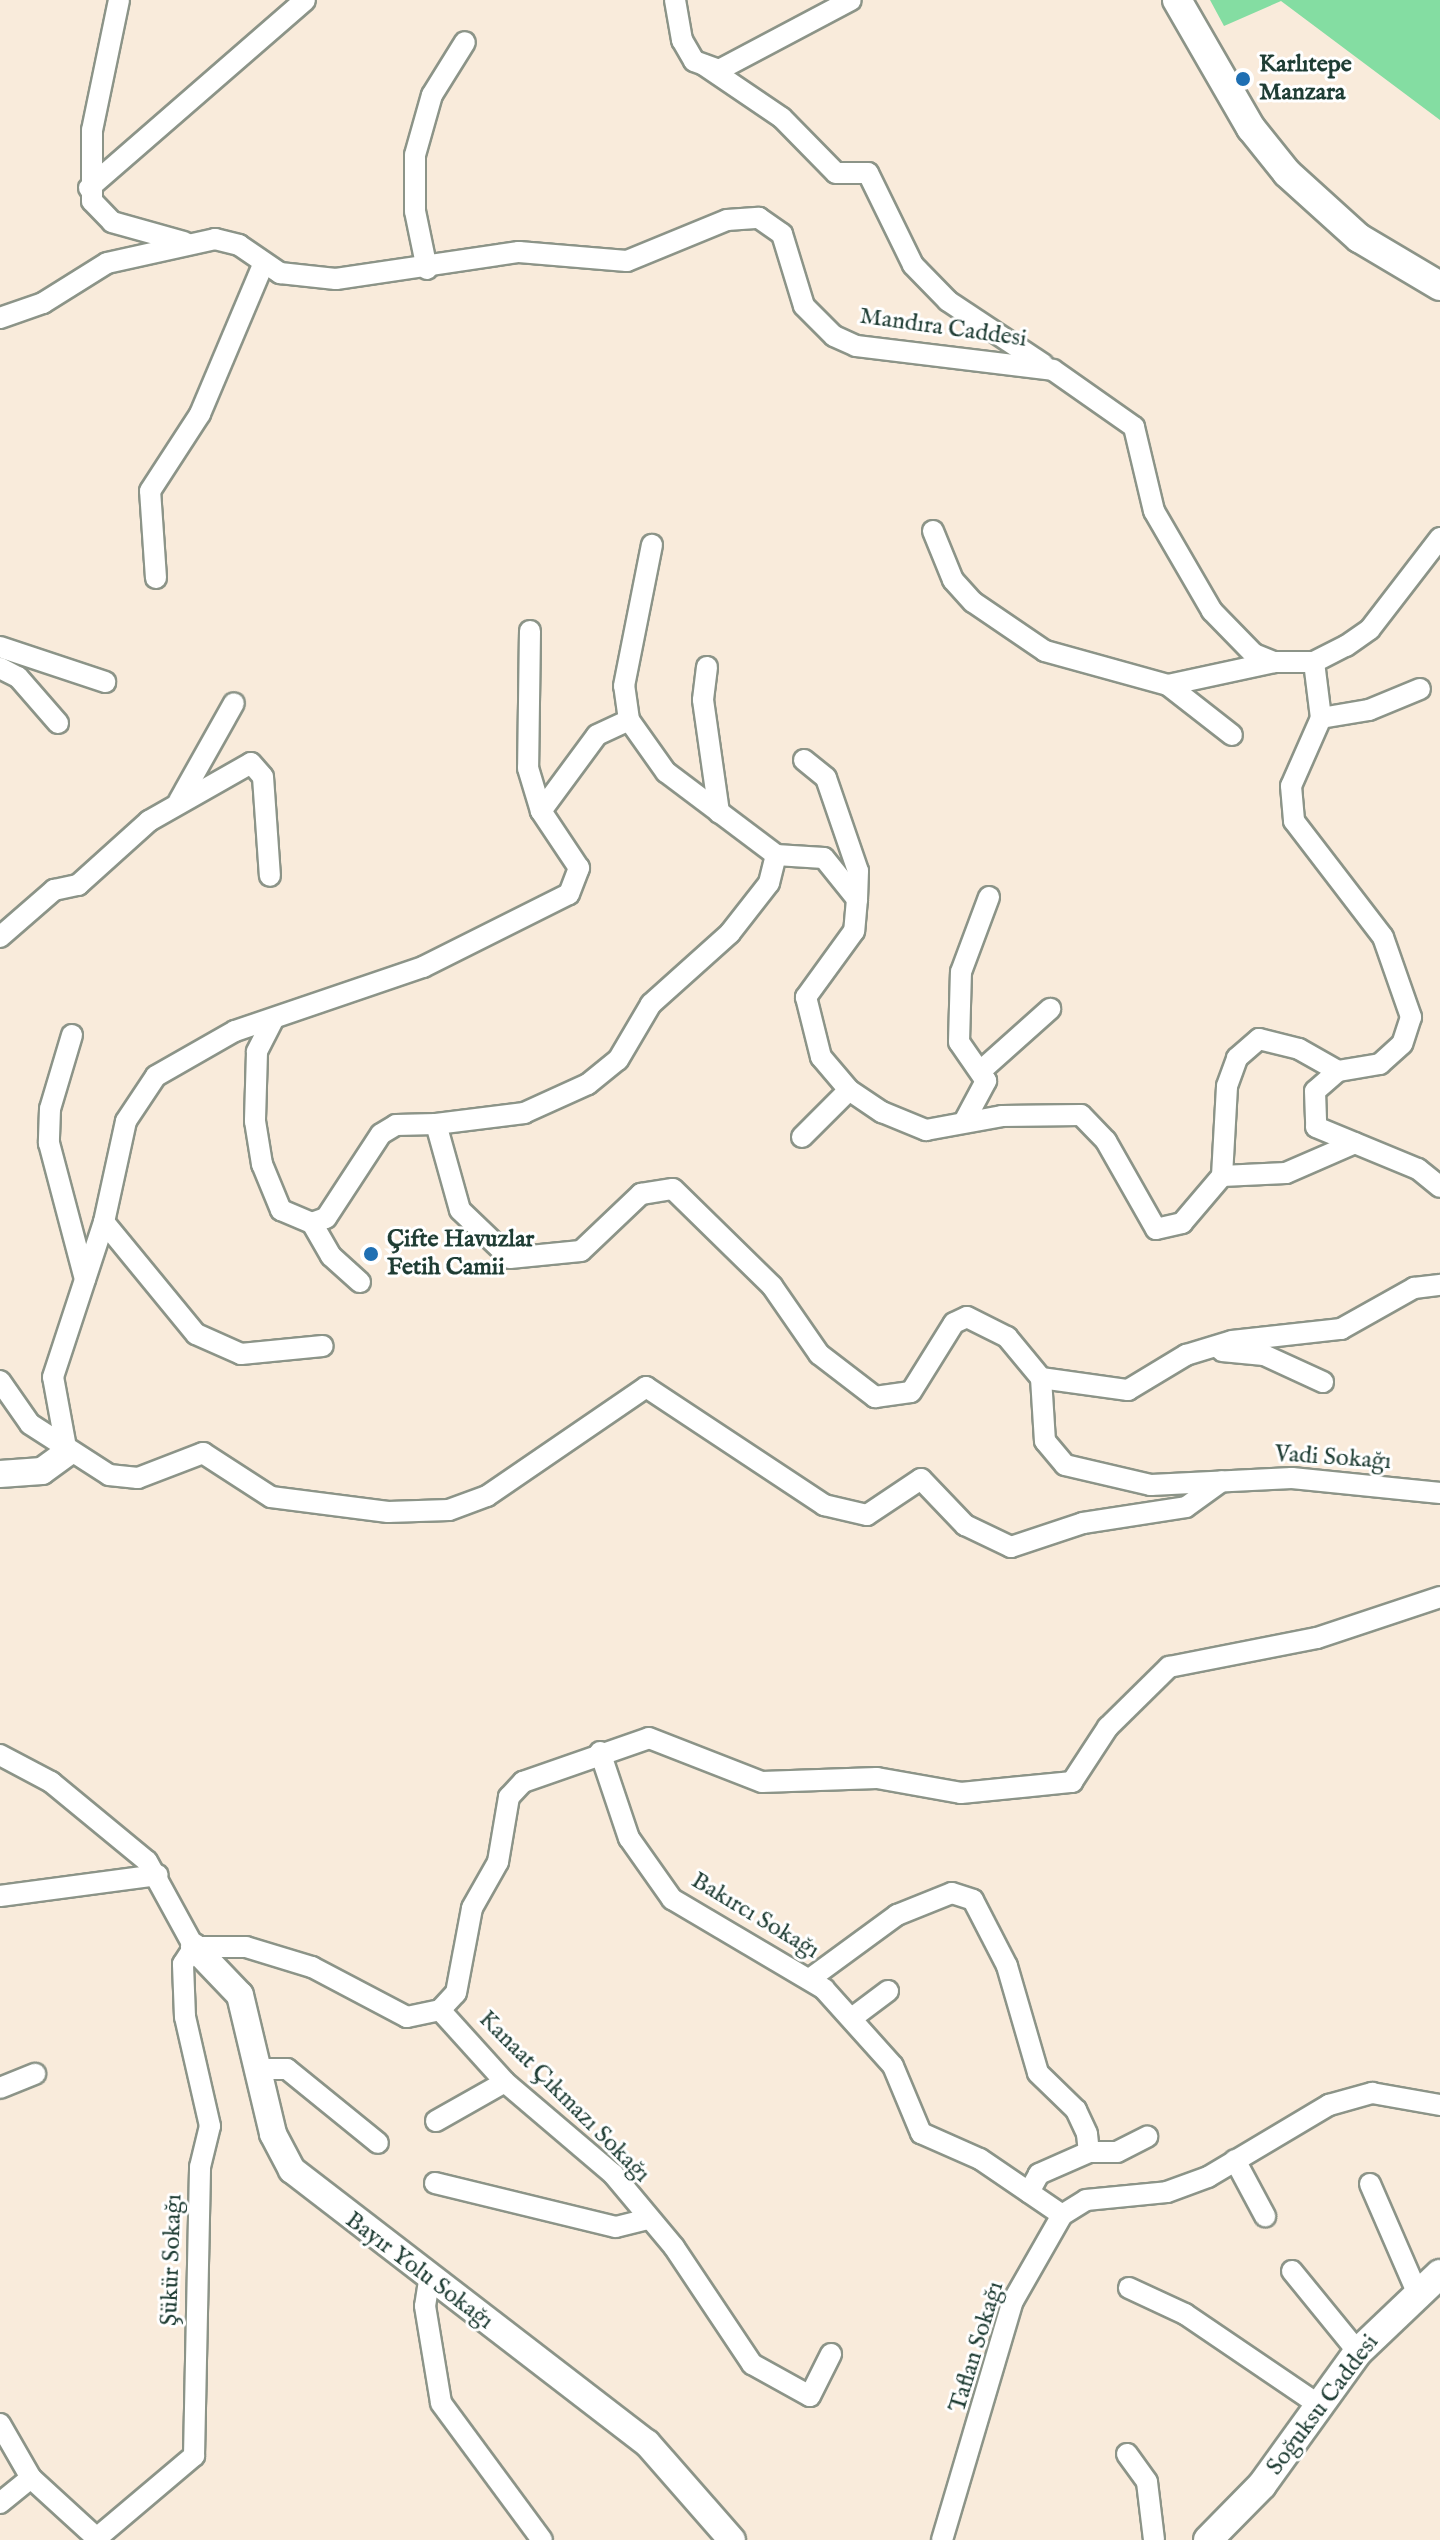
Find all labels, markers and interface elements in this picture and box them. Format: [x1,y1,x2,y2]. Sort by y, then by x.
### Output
place label: Karlıtepe Manzara [1259,51,1352,107]
marker: Karlıtepe Manzara [1234,70,1252,88]
street label: Mandıra Caddesi [858,302,1028,354]
place label: Çifte Havuzlar Fetih Camii [387,1226,534,1282]
marker: Çifte Havuzlar Fetih Camii [362,1245,380,1263]
street label: Vadi Sokağı [1274,1440,1392,1476]
street label: Bakırcı Sokağı [686,1867,824,1965]
street label: Kanaat Çıkmazı Sokağı [472,2005,656,2189]
street label: Şükür Sokağı [155,2194,189,2326]
street label: Bayır Yolu Sokağı [339,2206,499,2336]
street label: Taflan Sokağı [943,2278,1011,2416]
street label: Soğuksu Caddesi [1261,2329,1385,2481]

